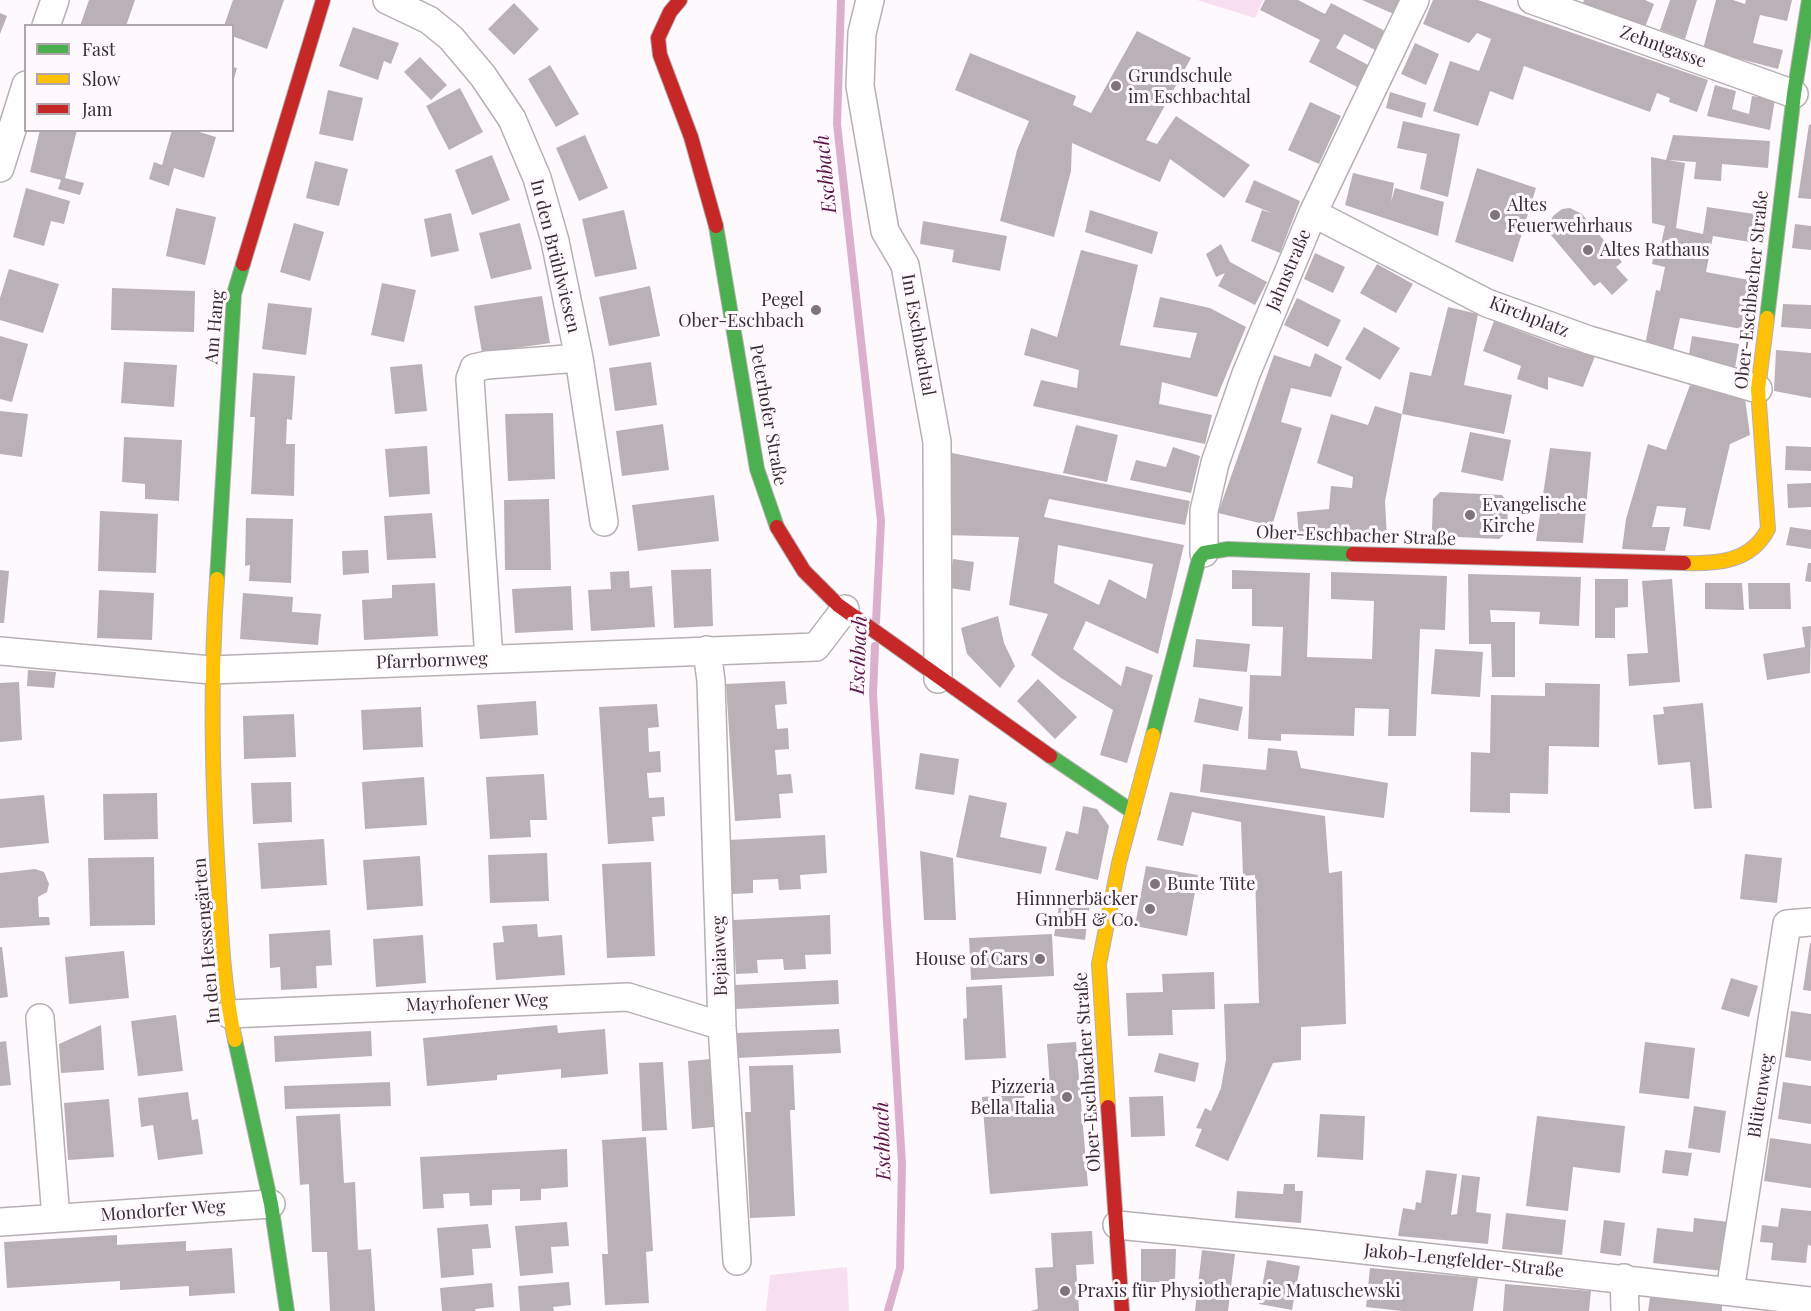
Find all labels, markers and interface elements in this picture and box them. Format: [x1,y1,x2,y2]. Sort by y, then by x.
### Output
street label: Zehntgasse [1617,21,1709,73]
legend [24,24,234,132]
text: Fast [82,37,115,61]
place label: Grundschule im Eschbachtal [1128,65,1251,107]
text: Slow [82,67,120,91]
marker: Grundschule im Eschbachtal [1109,79,1123,93]
text: Jam [82,97,112,121]
water label: Eschbach [810,133,842,215]
street label: In den Brühlwiesen [525,177,585,335]
street label: Ober-Eschbacher Straße [1731,189,1773,391]
place label: Altes Feuerwehrhaus [1507,194,1633,236]
marker: Altes Feuerwehrhaus [1488,208,1502,222]
street label: Jahnstraße [1262,226,1316,314]
place label: Altes Rathaus [1600,239,1710,261]
marker: Altes Rathaus [1581,243,1595,257]
street label: Im Eschbachtal [897,272,939,398]
street label: Am Hang [201,289,229,365]
place label: Pegel Ober-Eschbach [678,289,804,332]
street label: Kirchplatz [1486,292,1572,342]
marker: Pegel Ober-Eschbach [809,303,823,317]
street label: Peterhofer Straße [745,343,791,487]
place label: Evangelische Kirche [1482,494,1587,536]
marker: Evangelische Kirche [1463,508,1477,522]
street label: Ober-Eschbacher Straße [1256,522,1456,550]
water label: Eschbach [846,615,872,695]
street label: Pfarrbornweg [376,648,488,674]
street label: In den Hessengärten [189,857,225,1025]
place label: Bunte Tüte [1167,873,1255,895]
marker: Bunte Tüte [1148,877,1162,891]
place label: Hinnnerbäcker GmbH & Co. [1016,888,1138,930]
marker: Hinnnerbäcker GmbH & Co. [1143,902,1157,916]
street label: Bejaiaweg [708,915,732,997]
place label: House of Cars [915,948,1028,970]
marker: House of Cars [1033,952,1047,966]
street label: Ober-Eschbacher Straße [1070,971,1106,1173]
street label: Mayrhofener Weg [405,990,549,1016]
street label: Blütenweg [1744,1052,1778,1140]
place label: Pizzeria Bella Italia [970,1076,1055,1118]
marker: Pizzeria Bella Italia [1060,1090,1074,1104]
water label: Eschbach [870,1101,896,1181]
street label: Mondorfer Weg [100,1196,226,1226]
street label: Jakob-Lengfelder-Straße [1363,1240,1565,1282]
place label: Praxis für Physiotherapie Matuschewski [1077,1280,1401,1302]
marker: Praxis für Physiotherapie Matuschewski [1058,1284,1072,1298]

